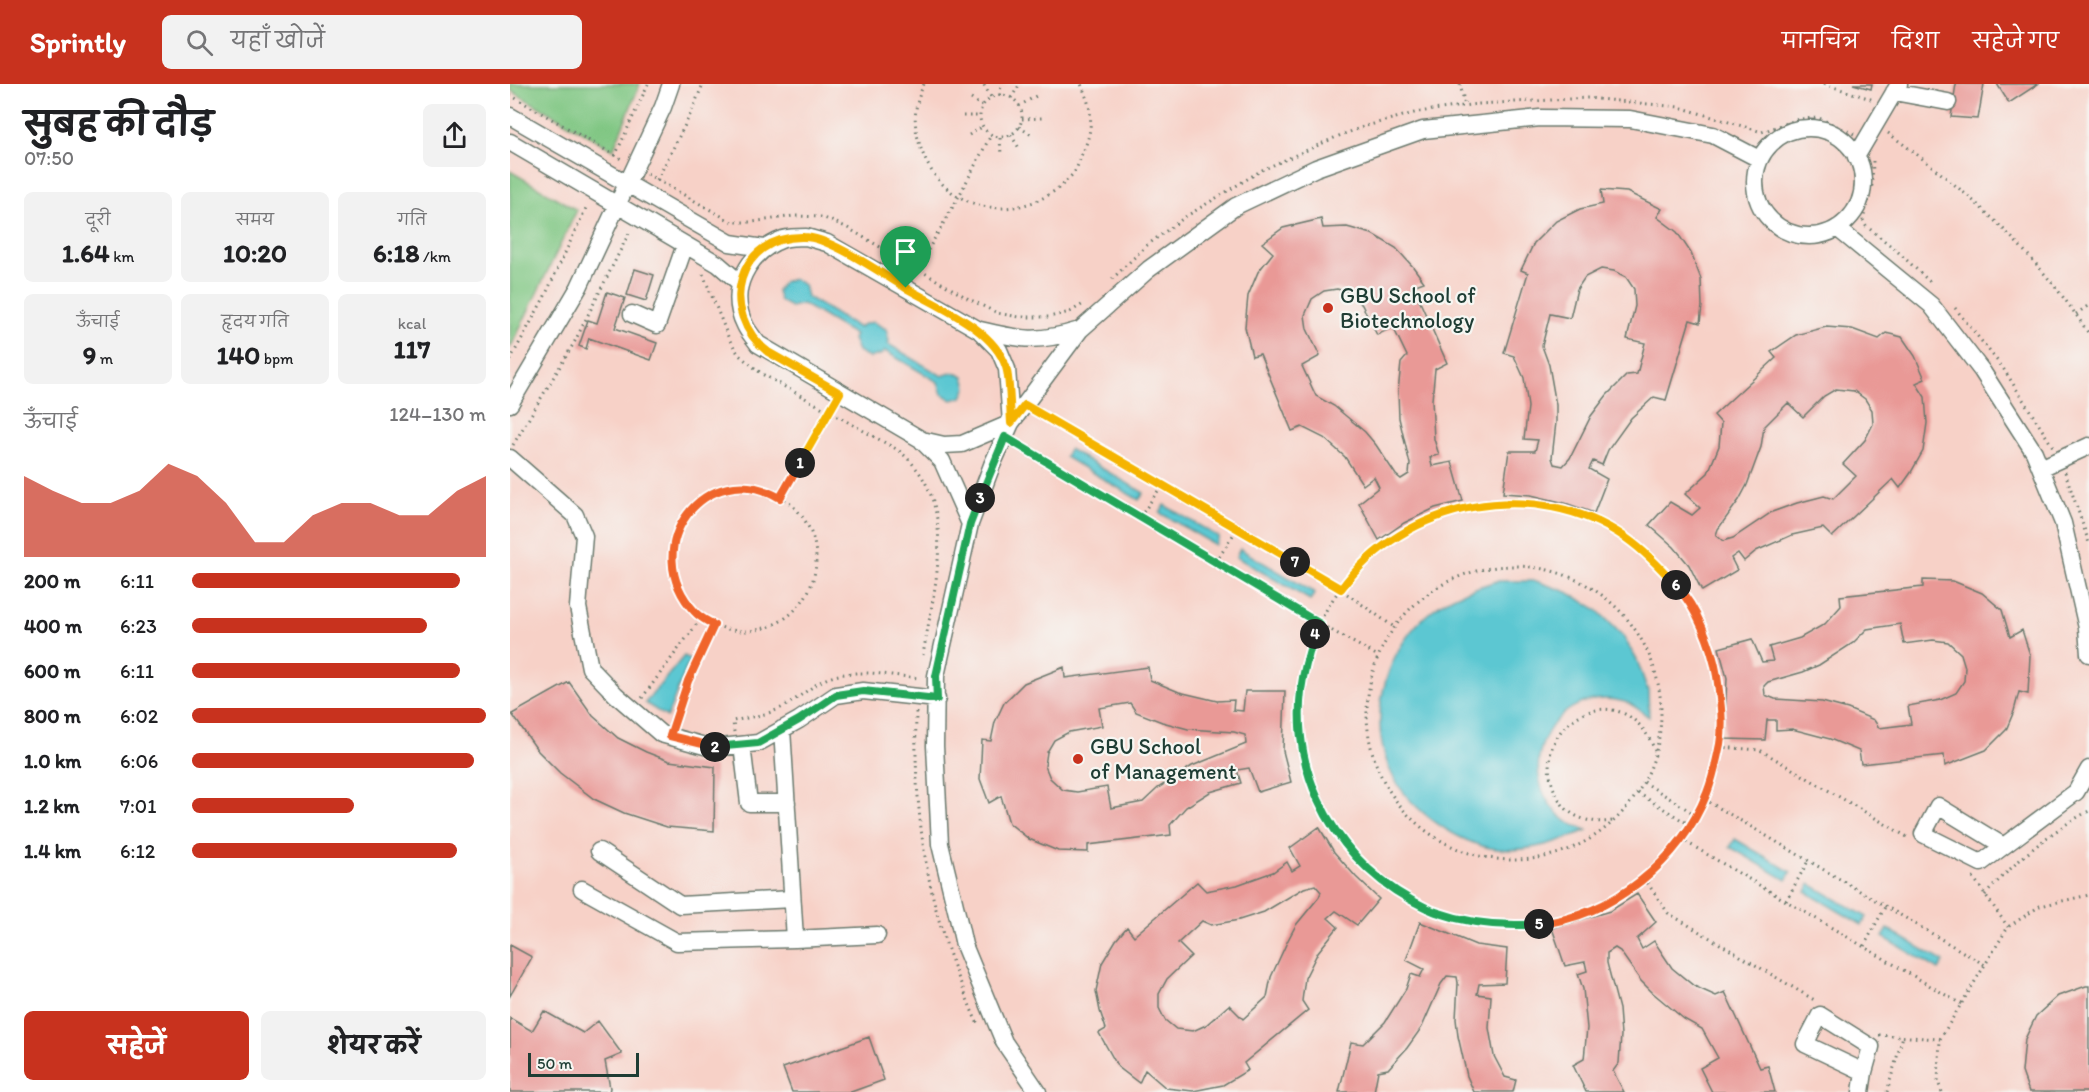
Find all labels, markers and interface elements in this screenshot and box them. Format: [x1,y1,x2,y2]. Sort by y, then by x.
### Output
search box [162,15,582,69]
text: Sprintly [30,25,126,59]
icon: search [183,26,216,59]
text: यहाँ खोजें [231,27,325,54]
text: मानचित्र [1782,28,1859,53]
text: दिशा [1892,28,1939,53]
text: सहेजे गए [1972,28,2059,53]
text: सुबह की दौड़ [24,104,214,143]
button: share [423,104,486,167]
text: 07:50 [24,146,74,170]
text: दूरी [85,210,111,229]
text: समय [236,210,274,229]
text: गति [397,210,427,229]
pin [880,226,931,288]
icon: arrive [889,235,922,268]
text: 1.64 [62,237,110,269]
text: 10:20 [223,237,287,269]
text: 6:18 [373,237,419,269]
text: km [110,247,134,266]
text: /km [419,247,451,266]
place label: GBU School of Biotechnology [1340,282,1476,334]
marker: GBU School of Biotechnology [1321,301,1335,315]
text: ऊँचाई [77,312,119,331]
text: हृदय गति [221,312,289,331]
text: kcal [398,314,426,333]
text: 117 [393,333,431,365]
text: 9 [83,339,96,371]
text: 140 [217,339,260,371]
text: m [96,349,113,368]
text: bpm [260,349,294,368]
text: 124–130 m [389,402,486,426]
text: ऊँचाई [24,409,78,433]
pin: 1 [785,448,815,478]
text: 1 [796,453,804,472]
pin: 3 [965,483,995,513]
text: 3 [976,488,984,507]
pin: 7 [1280,547,1310,577]
text: 7 [1291,552,1299,571]
text: 200 m [24,569,80,593]
text: 6:11 [120,569,154,593]
pin: 6 [1661,570,1691,600]
text: 6 [1672,575,1680,594]
text: 400 m [24,614,82,638]
text: 6:23 [120,614,157,638]
pin: 4 [1300,619,1330,649]
text: 4 [1310,624,1320,643]
text: 600 m [24,659,81,683]
text: 6:11 [120,659,154,683]
text: 800 m [24,704,81,728]
text: 6:02 [120,704,158,728]
pin: 2 [700,732,730,762]
place label: GBU School of Management [1090,733,1236,785]
text: 2 [711,737,719,756]
text: 1.0 km [24,749,81,773]
text: 6:06 [120,749,158,773]
marker: GBU School of Management [1071,752,1085,766]
text: 1.2 km [24,794,80,818]
text: 7:01 [120,794,156,818]
text: 1.4 km [24,839,81,863]
text: 6:12 [120,839,155,863]
pin: 5 [1524,909,1554,939]
text: 5 [1535,914,1543,933]
button: सहेजें [24,1011,249,1080]
button: शेयर करें [261,1011,486,1080]
scale bar [528,1050,639,1078]
text: 50 m [537,1054,572,1073]

